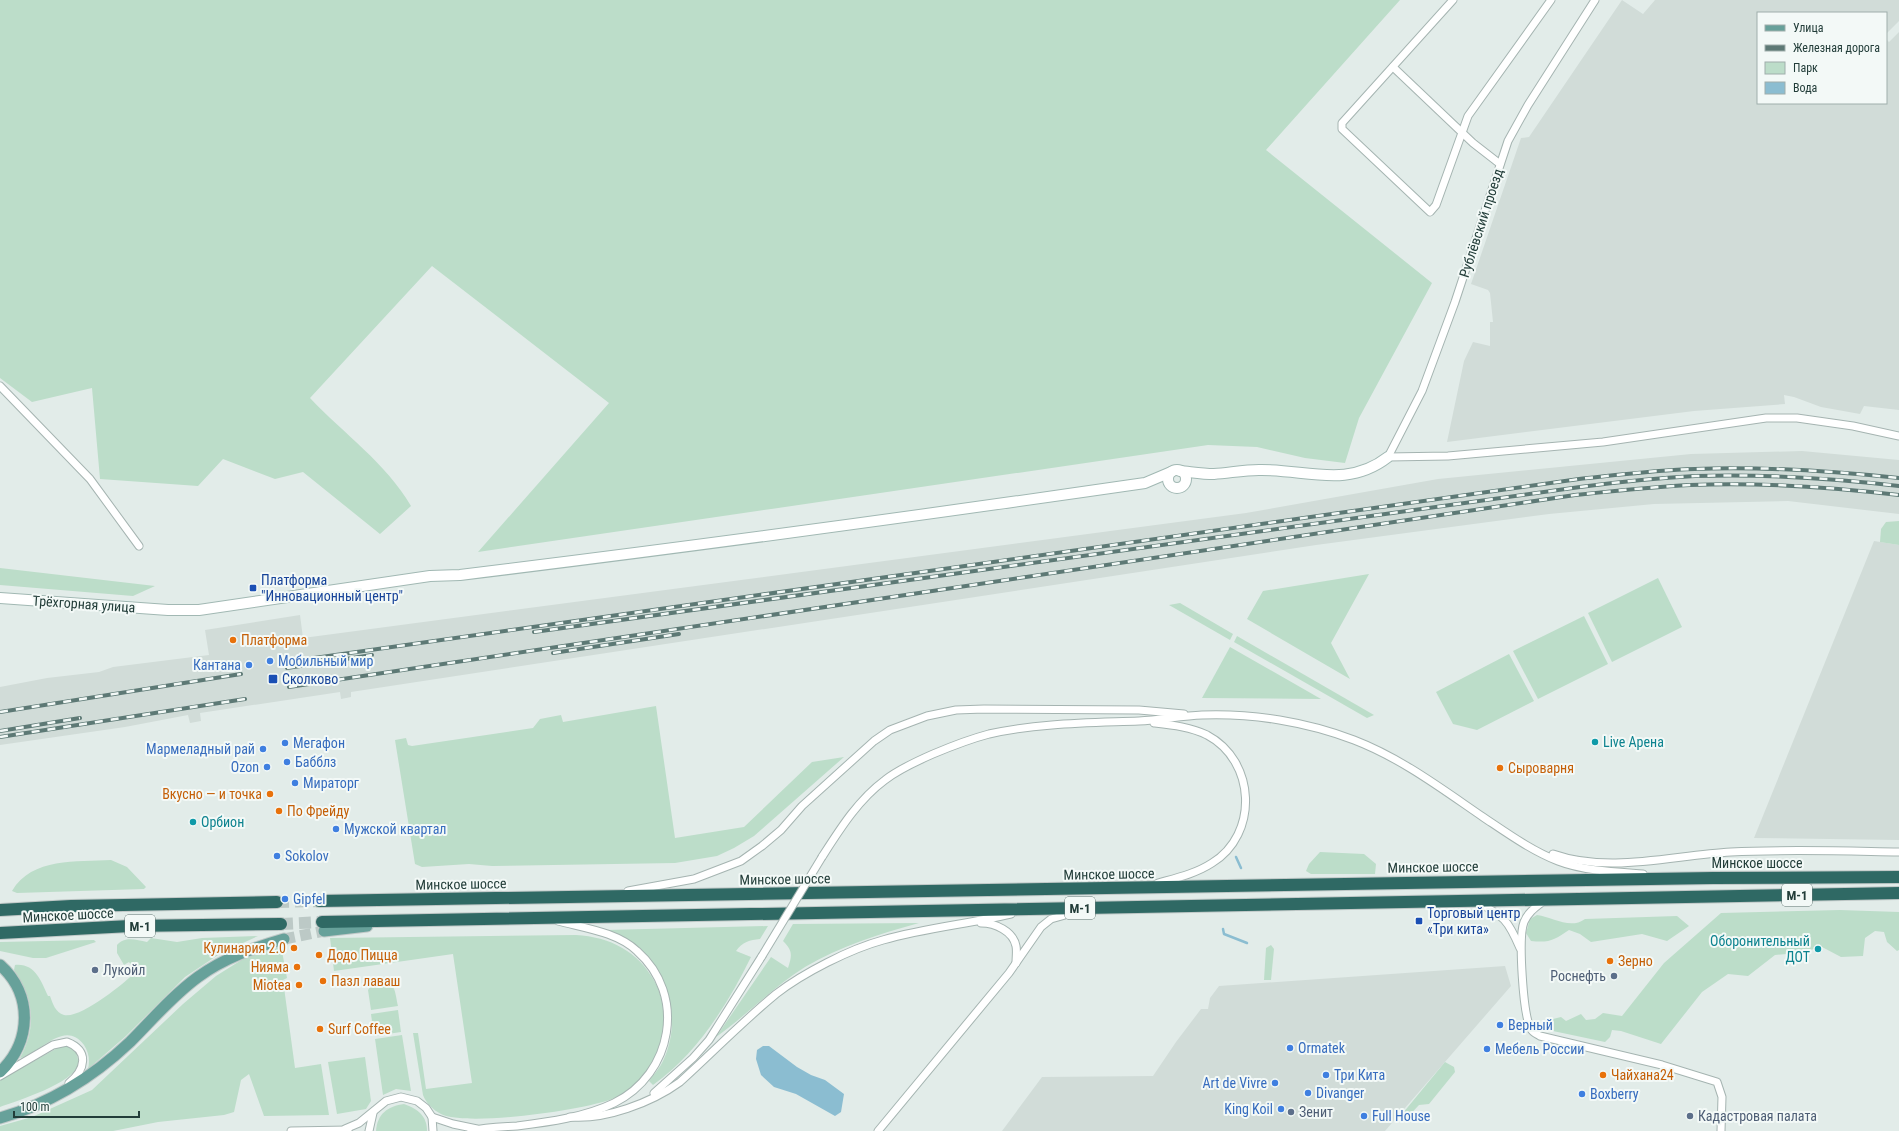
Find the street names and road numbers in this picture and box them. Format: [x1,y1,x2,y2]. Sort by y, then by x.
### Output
street label: Рублёвский проезд [1456,166,1506,279]
street label: Трёхгорная улица [32,592,136,616]
street label: Минское шоссе [1711,855,1803,871]
street label: Минское шоссе [1387,858,1479,876]
street label: Минское шоссе [1063,865,1155,883]
street label: Минское шоссе [739,870,831,888]
street label: Минское шоссе [415,875,507,893]
road number: М-1 [1782,884,1812,906]
road number: М-1 [1065,897,1095,919]
street label: Минское шоссе [22,905,114,925]
road number: М-1 [125,915,155,937]

